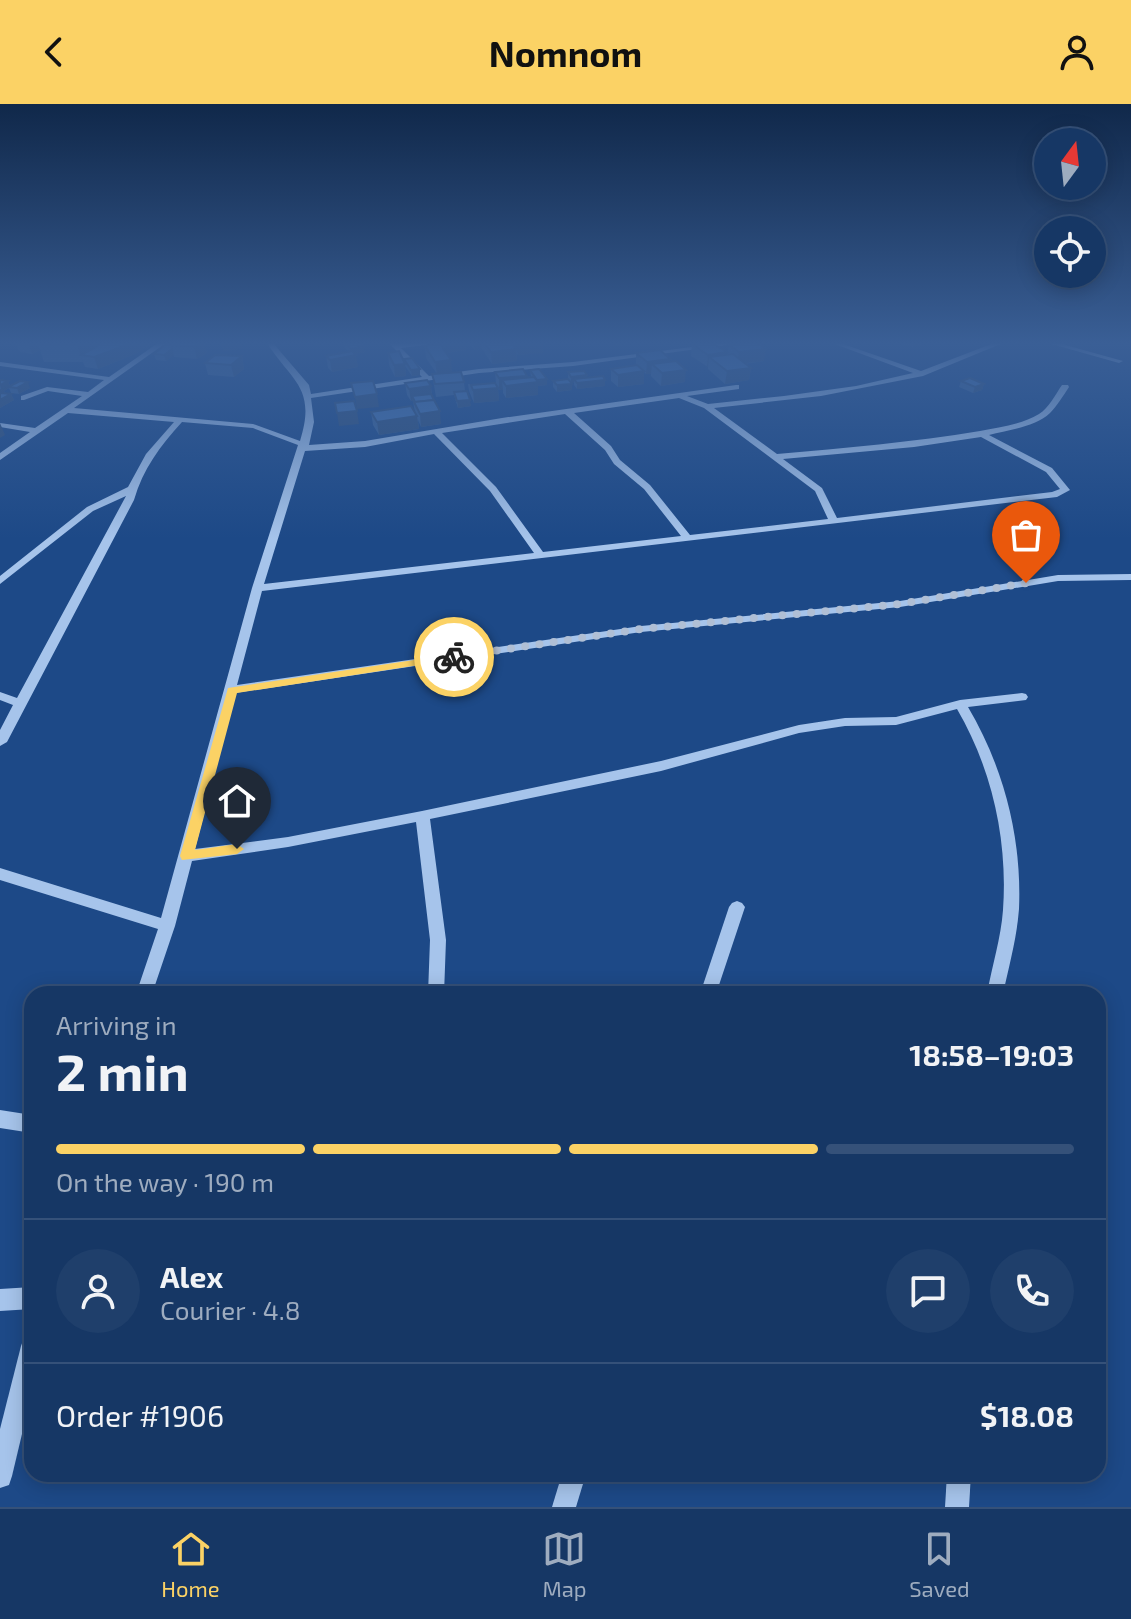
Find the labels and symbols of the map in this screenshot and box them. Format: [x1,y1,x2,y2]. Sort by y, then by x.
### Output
north arrow [1034,128,1106,200]
pin [992,501,1060,583]
courier [414,617,494,697]
pin [203,767,271,849]

